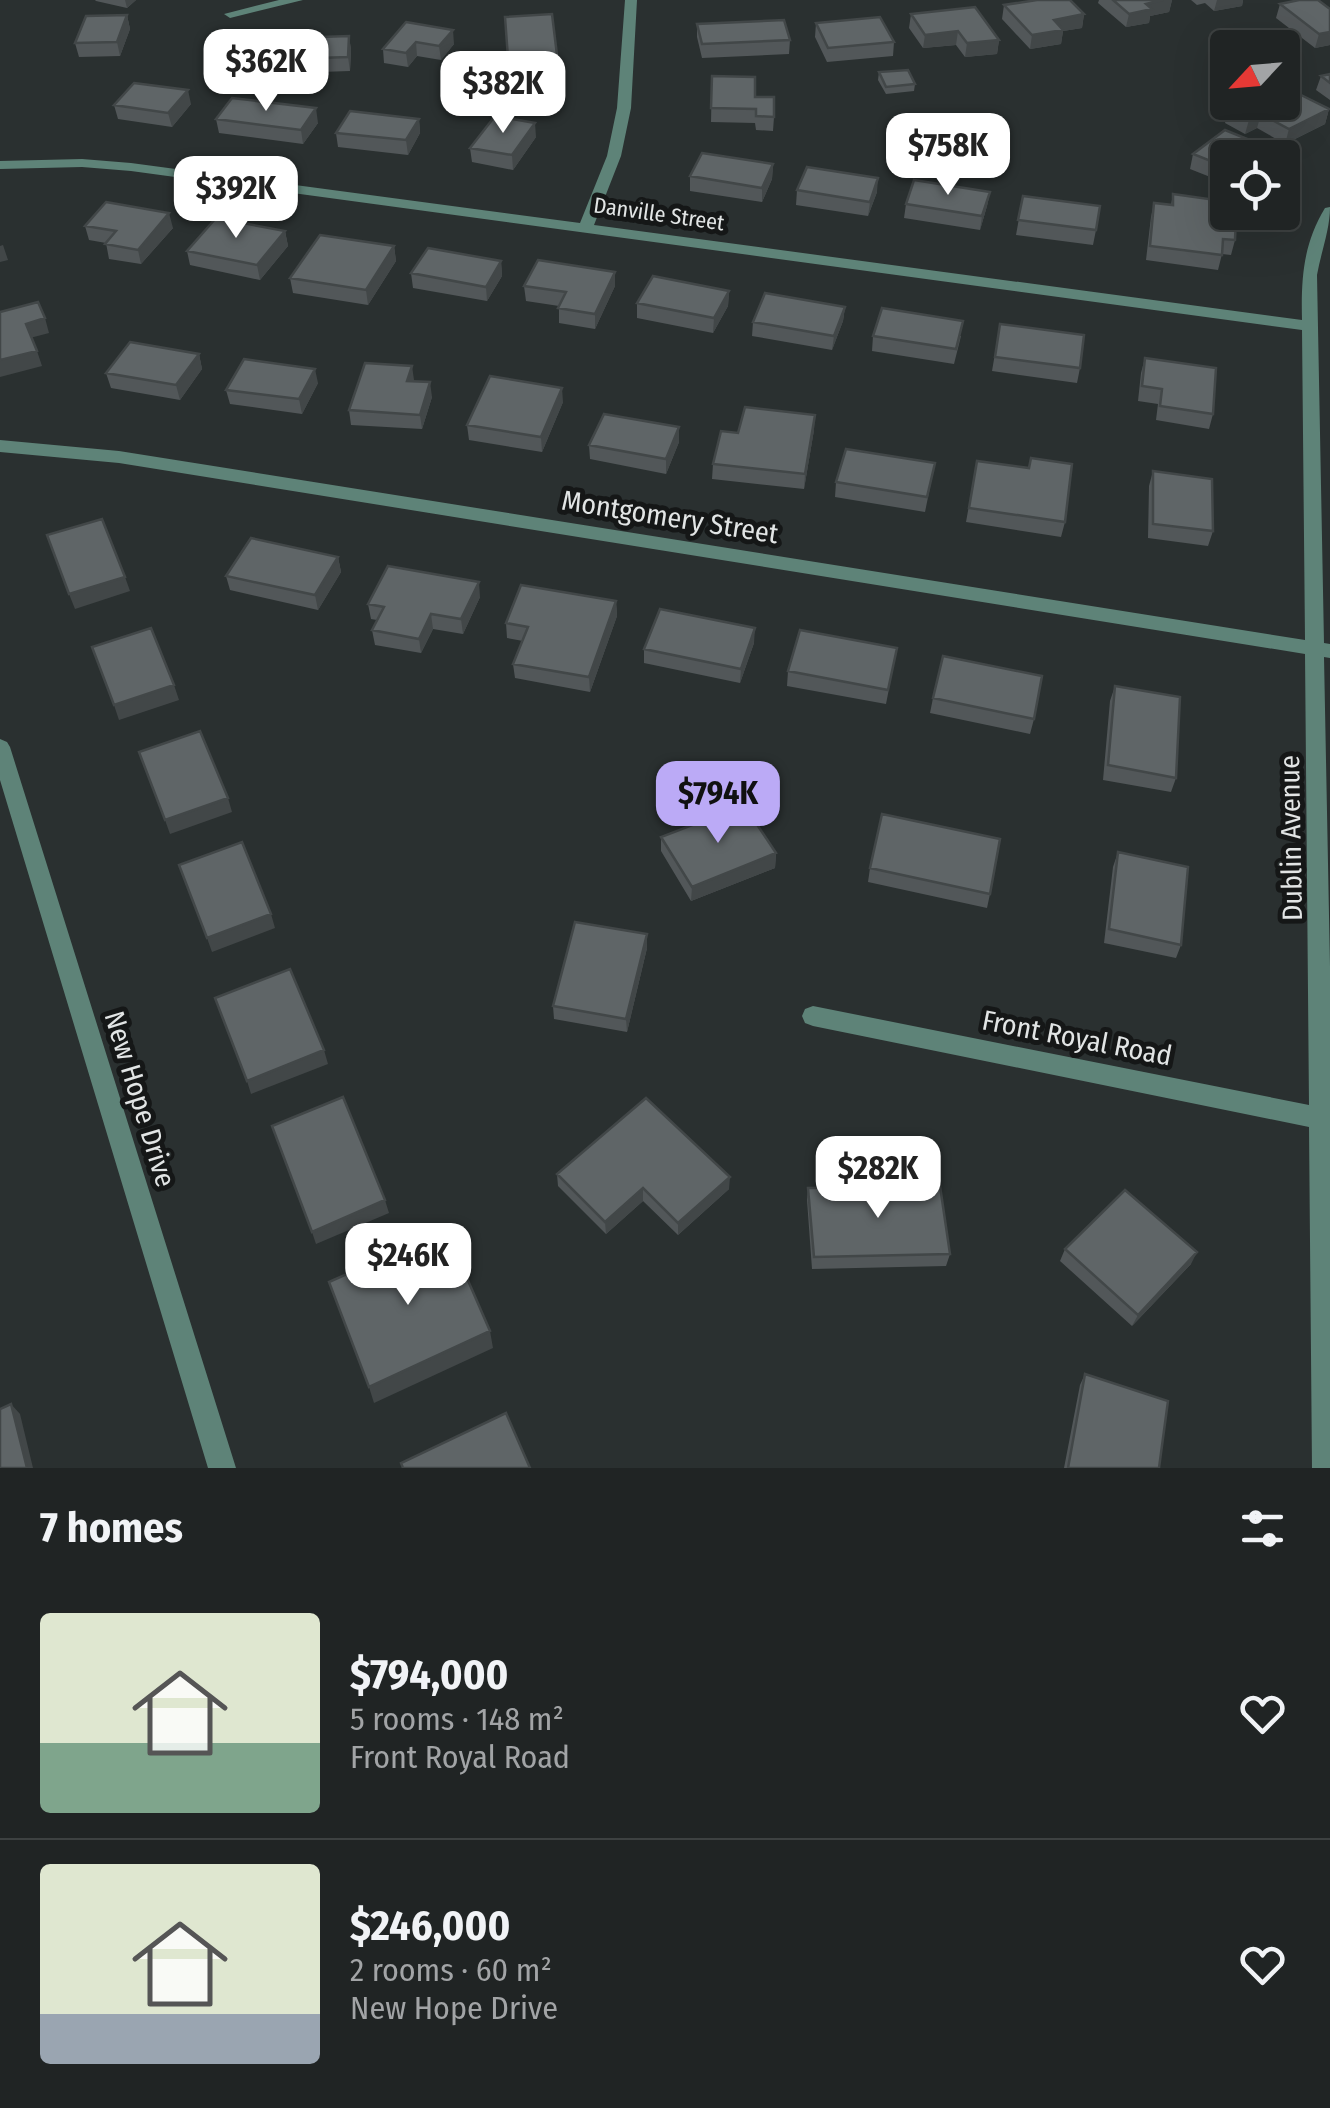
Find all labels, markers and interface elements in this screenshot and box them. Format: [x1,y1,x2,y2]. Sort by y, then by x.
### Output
pin: $362K [196,29,336,114]
north arrow [1210,30,1300,120]
map controls [1210,30,1300,230]
text: $362K [226,42,306,80]
pin: $382K [433,51,573,136]
text: $382K [462,64,544,102]
pin: $758K [878,113,1018,198]
text: $758K [908,126,988,164]
button: locate [1210,140,1300,230]
pin: $392K [166,156,306,241]
text: $392K [196,169,276,207]
street label: Danville Street [592,191,727,237]
street label: Montgomery Street [559,484,781,551]
street label: Dublin Avenue [1273,755,1309,921]
pin: $794K [648,761,788,846]
text: $794K [678,774,758,812]
street label: Front Royal Road [979,1003,1175,1073]
street label: New Hope Drive [98,1007,182,1191]
pin: $282K [808,1136,948,1221]
text: $282K [838,1149,918,1187]
pin: $246K [338,1223,478,1308]
text: $246K [367,1236,449,1274]
icon: filters [1235,1501,1290,1556]
text: 7 homes [40,1503,183,1553]
text: $794,000 [350,1650,509,1700]
icon: home [120,1653,240,1773]
icon: heart [1235,1686,1290,1741]
text: 5 rooms · 148 m² [350,1700,564,1738]
text: Front Royal Road [350,1738,570,1776]
text: $246,000 [350,1901,510,1951]
icon: home [120,1904,240,2024]
icon: heart [1235,1937,1290,1992]
text: 2 rooms · 60 m² [350,1951,552,1989]
text: New Hope Drive [350,1989,558,2027]

